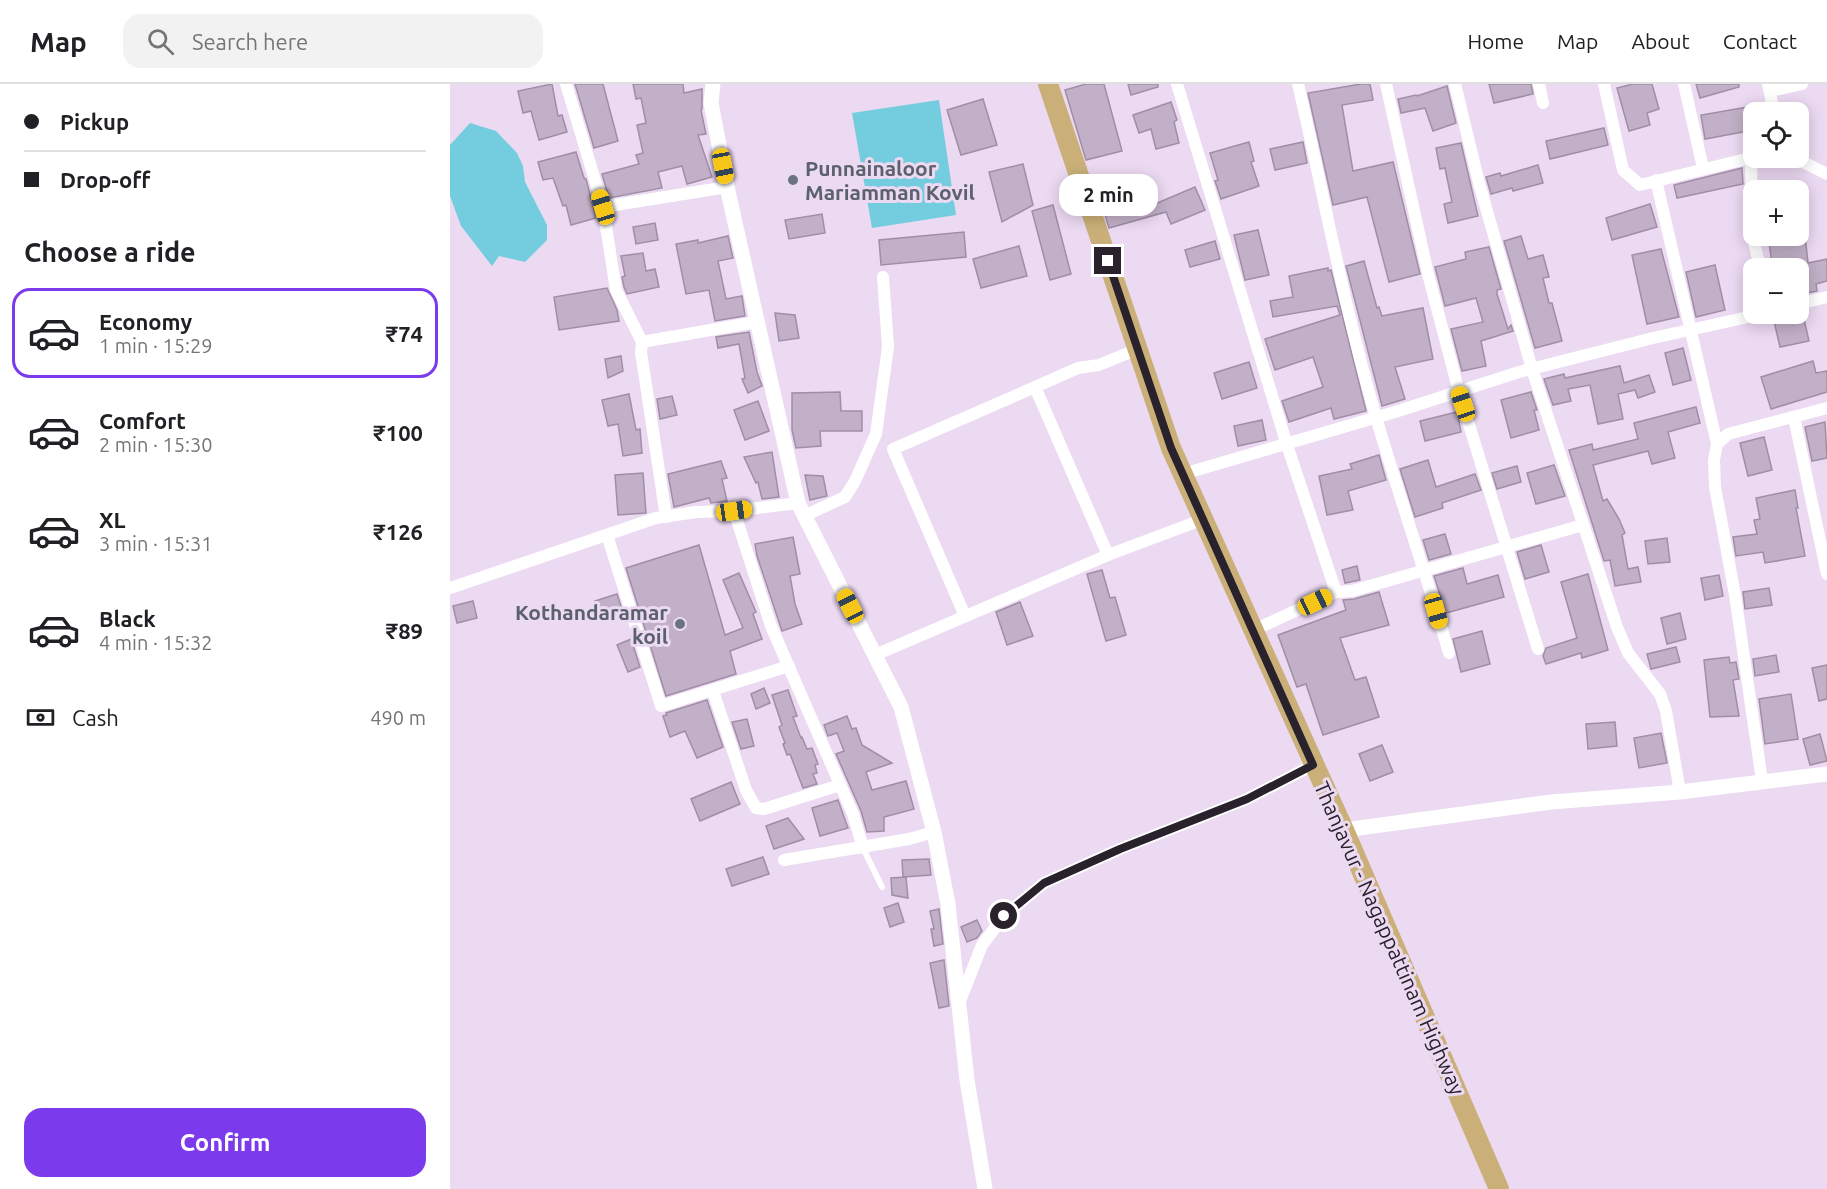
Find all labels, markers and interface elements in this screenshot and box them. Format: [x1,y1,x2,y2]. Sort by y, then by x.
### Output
search box [123,14,543,68]
icon: search [144,25,177,58]
text: Map [30,26,87,57]
text: Search here [192,29,308,54]
text: Home [1467,29,1524,53]
text: Map [1557,29,1598,53]
text: About [1631,29,1690,53]
text: Contact [1723,29,1797,53]
map controls [1743,102,1809,324]
button: locate [1743,102,1809,168]
text: Pickup [60,109,129,134]
car [711,147,735,185]
place label: Punnainaloor Mariamman Kovil [805,156,975,204]
text: Drop-off [60,167,150,192]
marker: Punnainaloor Mariamman Kovil [786,173,800,187]
callout: 2 min [1058,174,1158,216]
button: + [1743,180,1809,246]
text: 2 min [1083,183,1134,206]
car [589,187,617,227]
text: Choose a ride [24,237,196,267]
route end [1094,247,1121,274]
button: − [1743,258,1809,324]
icon: car [27,306,81,360]
text: Economy [99,309,192,334]
text: ₹74 [386,321,423,346]
text: 1 min · 15:29 [99,334,213,357]
car [1449,384,1477,424]
icon: car [27,405,81,459]
text: Comfort [99,408,186,433]
text: ₹100 [373,420,423,445]
text: 2 min · 15:30 [99,433,213,456]
car [715,500,753,522]
icon: car [27,504,81,558]
text: XL [99,507,126,532]
text: ₹126 [373,519,423,544]
text: 3 min · 15:31 [99,532,213,555]
car [834,586,866,626]
car [1295,586,1335,618]
car [1422,591,1450,631]
place label: Kothandaramar koil [515,600,668,648]
icon: car [27,603,81,657]
text: Black [99,606,156,631]
marker: Kothandaramar koil [673,617,687,631]
text: ₹89 [386,618,423,643]
text: 4 min · 15:32 [99,631,213,654]
icon: cash [24,701,57,734]
text: Cash [72,705,119,730]
text: 490 m [370,706,426,729]
street label: Thanjavur - Nagappattinam Highway [1310,778,1470,1098]
route start [990,902,1017,929]
button: Confirm [24,1108,426,1177]

